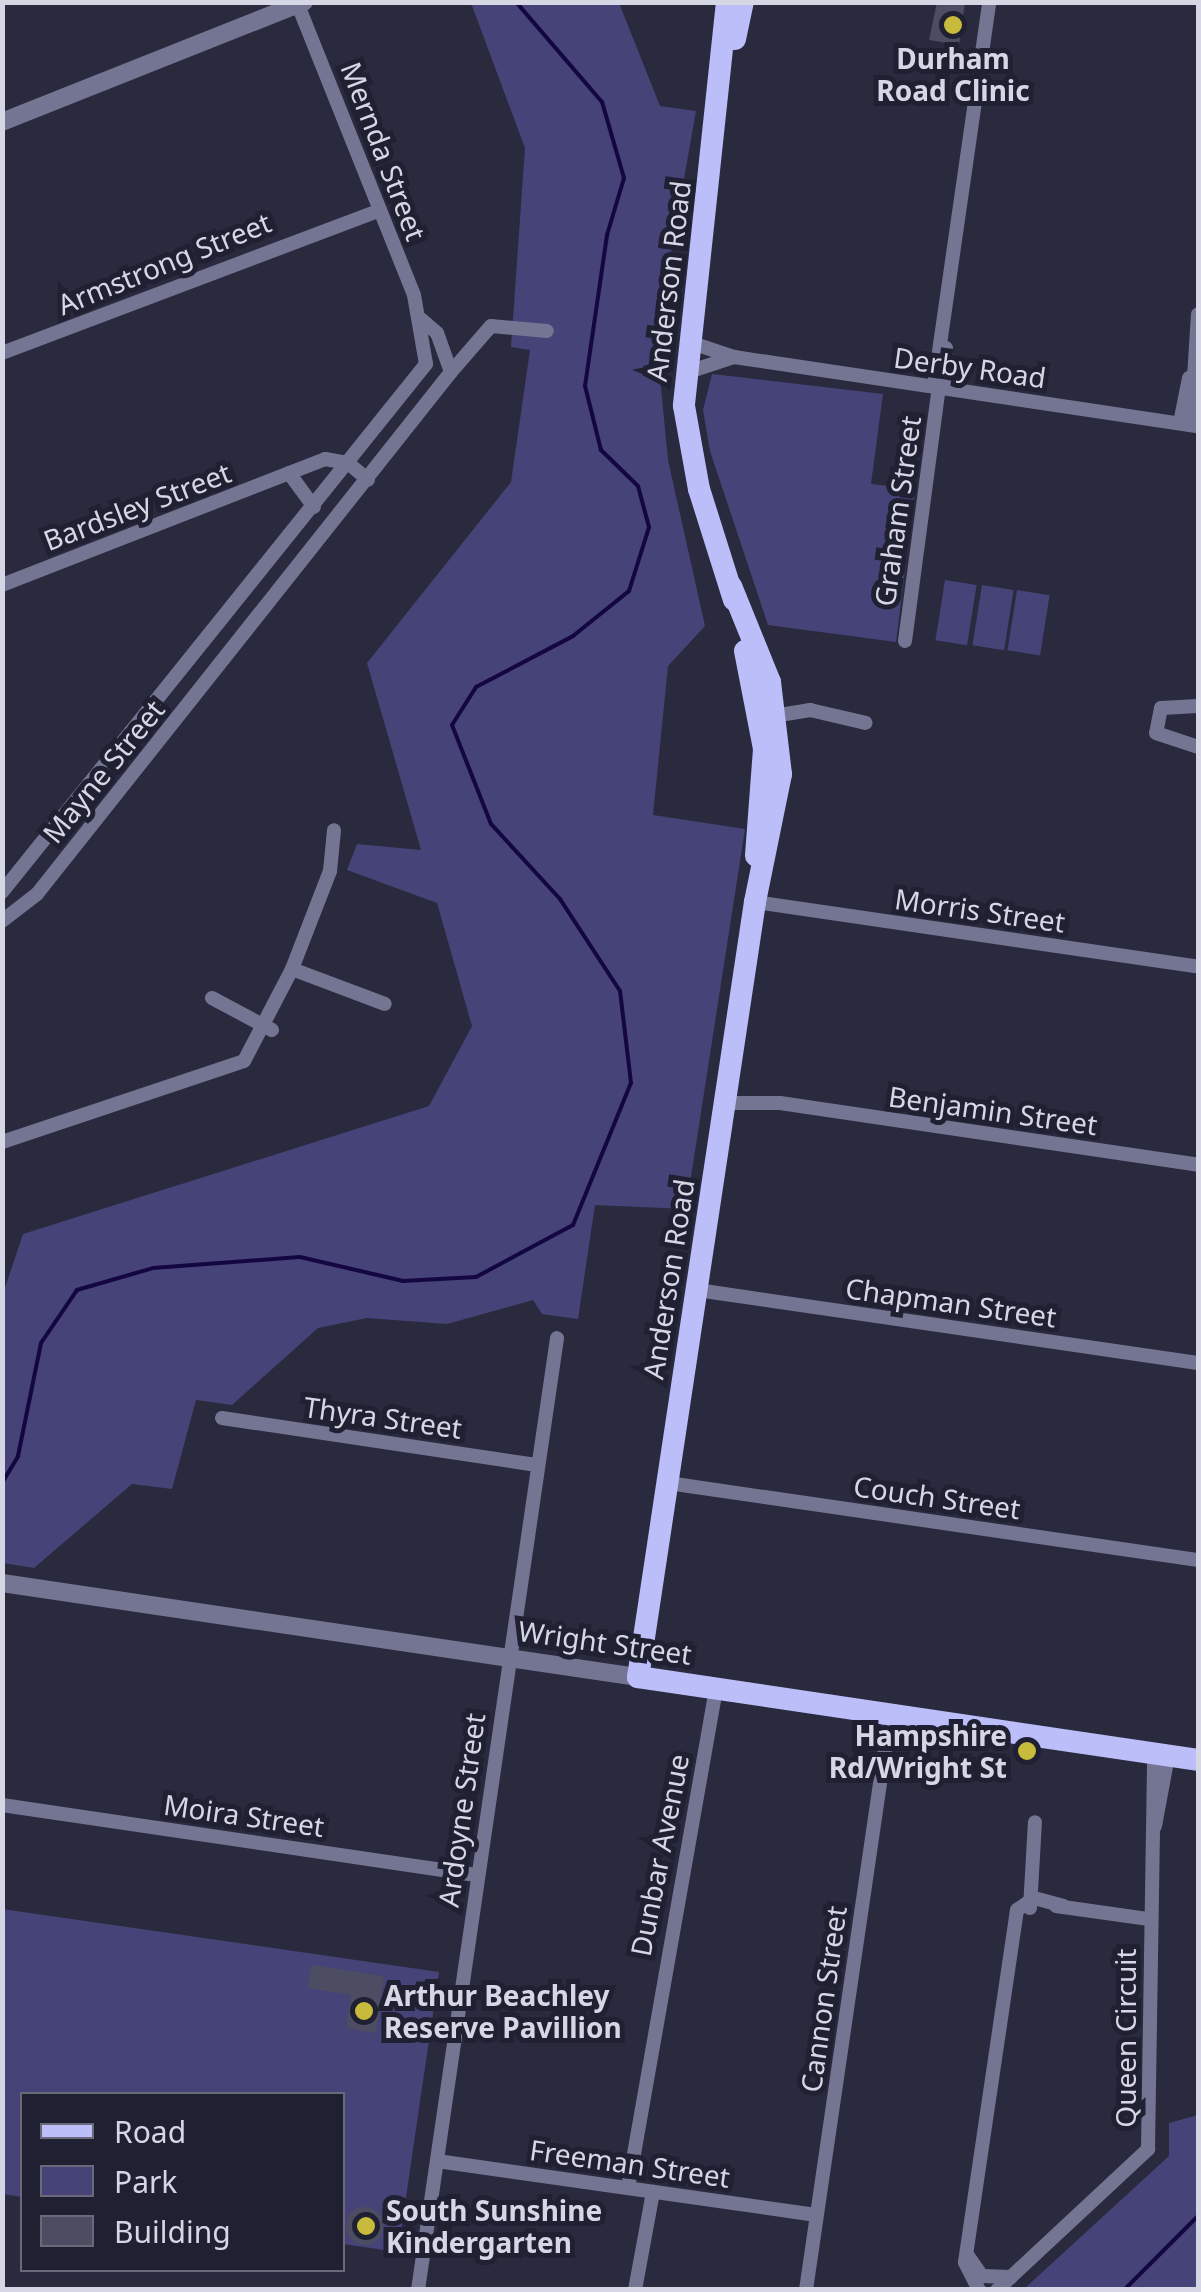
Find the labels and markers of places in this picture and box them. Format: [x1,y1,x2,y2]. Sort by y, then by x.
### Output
marker: Durham Road Clinic [942,14,964,36]
place label: Durham Road Clinic [876,41,1030,107]
place label: Hampshire Rd/Wright St [829,1718,1007,1784]
marker: Hampshire Rd/Wright St [1016,1740,1038,1762]
place label: Arthur Beachley Reserve Pavillion [384,1978,622,2044]
marker: Arthur Beachley Reserve Pavillion [353,2000,375,2022]
place label: South Sunshine Kindergarten [386,2193,602,2259]
marker: South Sunshine Kindergarten [355,2215,377,2237]

